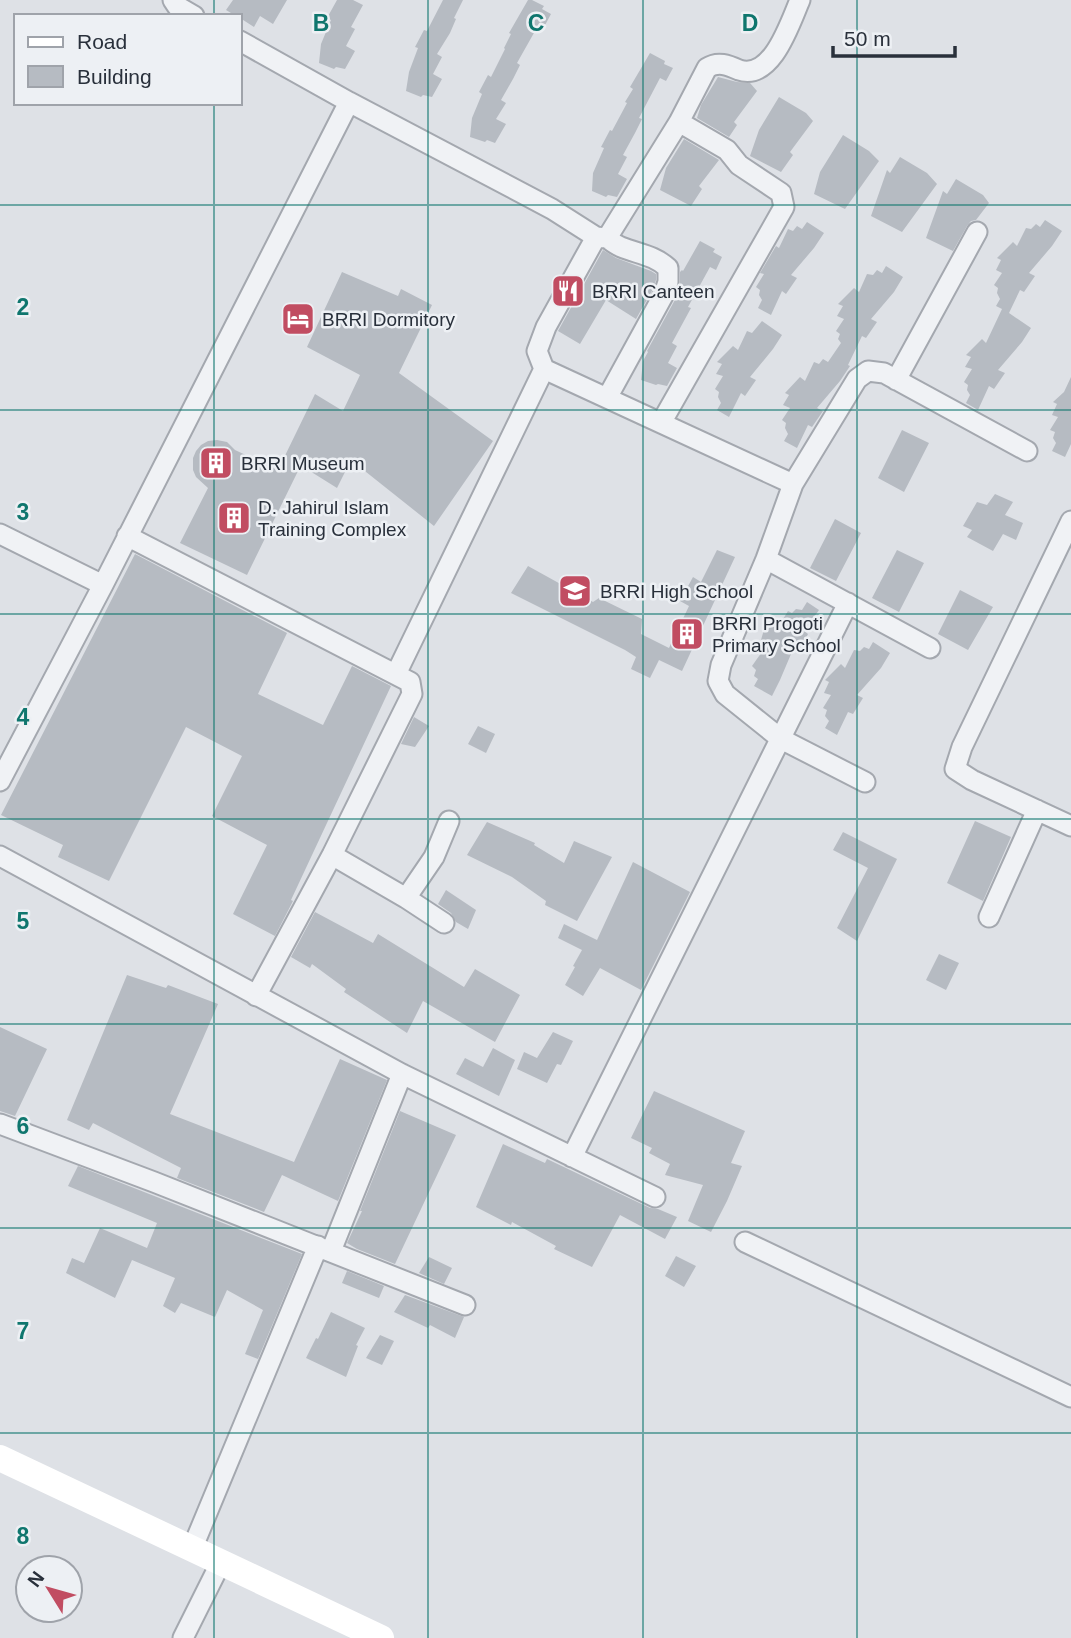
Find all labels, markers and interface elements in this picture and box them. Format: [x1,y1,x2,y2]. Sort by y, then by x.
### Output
text: B [313,10,329,36]
text: C [528,10,544,36]
text: D [742,10,758,36]
legend [14,14,242,105]
scale bar [833,14,956,58]
text: 50 m [844,27,891,50]
text: Road [77,30,127,53]
text: Building [77,65,152,88]
restaurant icon: BRRI Canteen [549,272,587,310]
place label: BRRI Canteen [592,281,715,302]
text: 2 [17,294,29,320]
hotel icon: BRRI Dormitory [279,300,317,338]
place label: BRRI Dormitory [322,309,456,330]
building icon: BRRI Museum [197,444,235,482]
place label: BRRI Museum [241,453,365,474]
place label: D. Jahirul Islam Training Complex [258,497,407,540]
text: 3 [17,499,29,525]
building icon: D. Jahirul Islam Training Complex [215,499,253,537]
school or university icon: BRRI High School [556,572,594,610]
place label: BRRI High School [600,581,753,602]
place label: BRRI Progoti Primary School [712,613,841,656]
building icon: BRRI Progoti Primary School [668,615,706,653]
text: 4 [17,704,30,730]
text: 5 [17,908,30,934]
text: 6 [17,1113,29,1139]
text: 7 [17,1318,29,1344]
text: 8 [17,1523,30,1549]
north arrow [14,1554,84,1624]
text: N [23,1567,48,1591]

